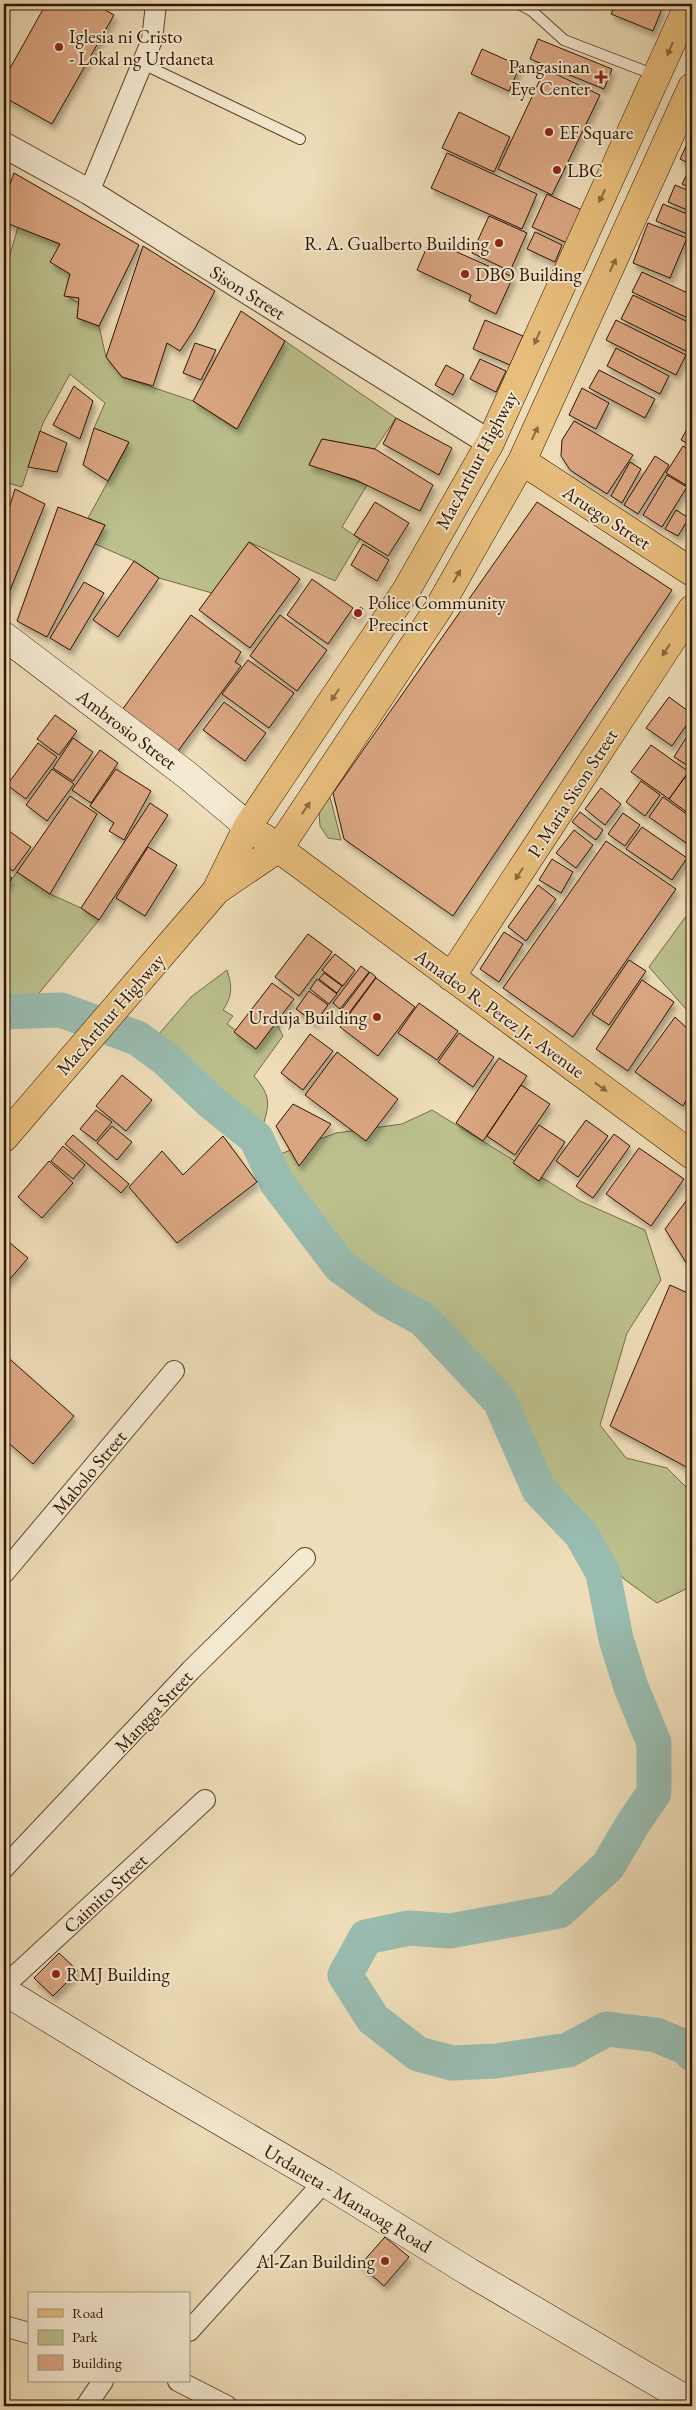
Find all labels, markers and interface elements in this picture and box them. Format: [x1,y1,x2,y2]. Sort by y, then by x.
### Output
place label: Iglesia ni Cristo - Lokal ng Urdaneta [69,24,214,71]
marker: Iglesia ni Cristo - Lokal ng Urdaneta [53,41,65,53]
one-way arrow [665,42,673,56]
place label: Pangasinan Eye Center [509,54,591,101]
marker: Pangasinan Eye Center [594,70,608,84]
place label: EF Square [559,120,633,145]
marker: EF Square [543,126,555,138]
place label: LBC [567,158,603,183]
marker: LBC [551,164,563,176]
one-way arrow [598,189,606,203]
place label: R. A. Gualberto Building [304,231,490,256]
marker: R. A. Gualberto Building [493,237,505,249]
one-way arrow [609,258,617,272]
street label: Sison Street [205,259,290,325]
place label: DBO Building [475,262,582,287]
marker: DBO Building [459,268,471,280]
one-way arrow [533,331,541,345]
street label: MacArthur Highway [429,386,524,534]
one-way arrow [532,426,540,440]
street label: Aruego Street [557,479,656,555]
one-way arrow [453,569,462,582]
place label: Police Community Precinct [368,590,507,637]
marker: Police Community Precinct [352,607,364,619]
one-way arrow [661,643,670,657]
street label: Ambrosio Street [71,683,182,775]
one-way arrow [330,689,340,702]
street label: P. Maria Sison Street [521,724,623,862]
one-way arrow [301,801,311,815]
one-way arrow [514,867,524,880]
street label: Amadeo R. Perez Jr. Avenue [409,943,590,1084]
street label: MacArthur Highway [51,948,171,1080]
place label: Urduja Building [248,1005,368,1030]
marker: Urduja Building [371,1011,383,1023]
one-way arrow [594,1082,607,1093]
street label: Mabolo Street [47,1425,132,1520]
street label: Mangga Street [109,1665,198,1758]
street label: Caimito Street [58,1848,153,1939]
place label: RMJ Building [66,1962,171,1987]
marker: RMJ Building [50,1968,62,1980]
street label: Urdaneta - Manaoag Road [259,2138,437,2259]
place label: Al-Zan Building [255,2249,376,2274]
marker: Al-Zan Building [379,2255,391,2267]
legend [28,2292,190,2382]
text: Road [72,2303,104,2322]
text: Park [72,2327,99,2346]
text: Building [72,2353,122,2372]

